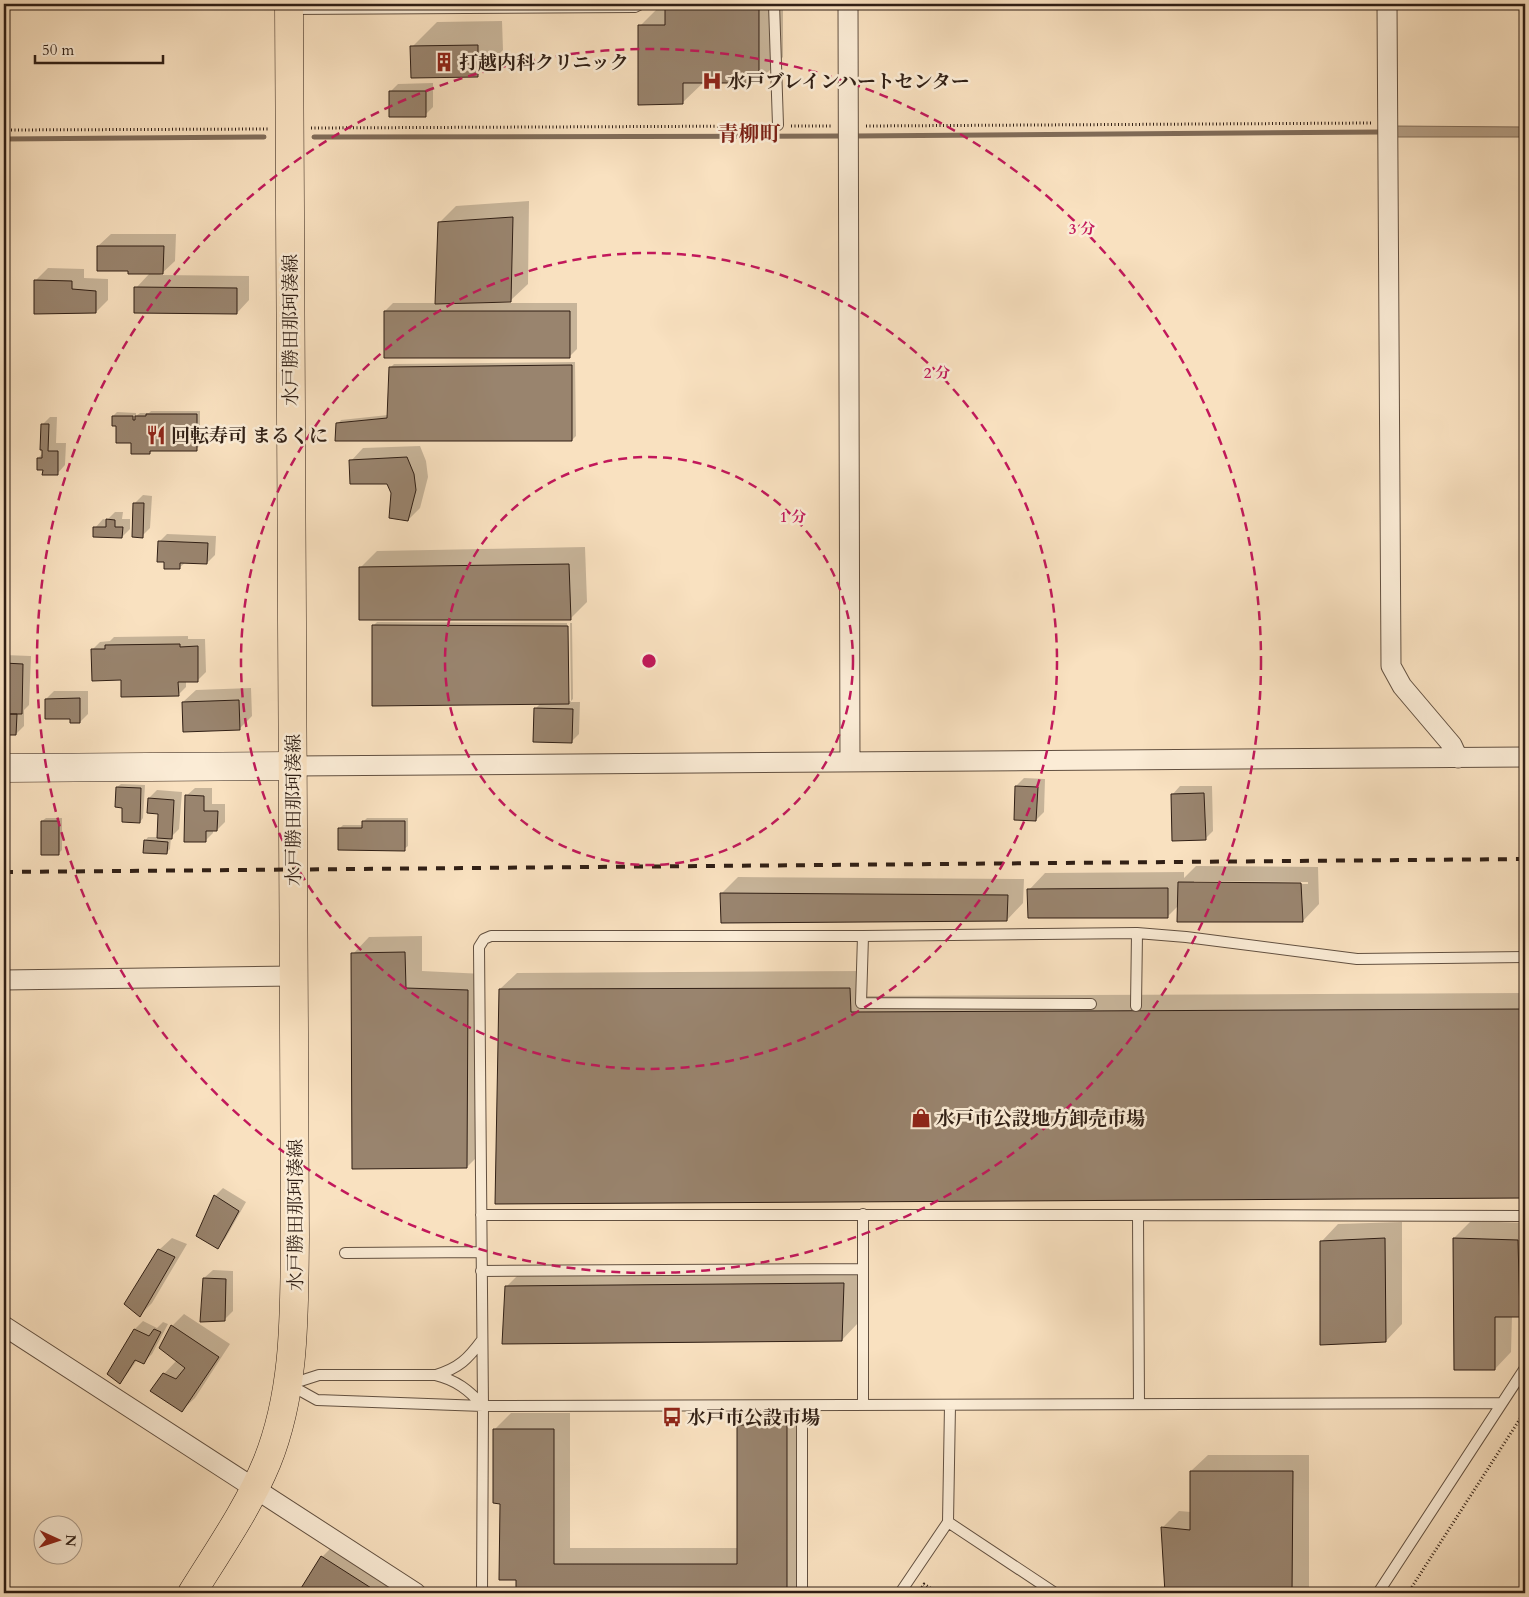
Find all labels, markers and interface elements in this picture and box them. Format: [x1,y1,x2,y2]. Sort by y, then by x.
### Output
scale bar [35,32,162,64]
text: 50 m [42,40,74,60]
place label: 打越内科クリニック [459,50,629,76]
building icon: 打越内科クリニック [433,51,455,73]
place label: 水戸ブレインハートセンター [727,69,970,95]
hospital icon: 水戸ブレインハートセンター [701,70,723,92]
district label: 青柳町 [718,120,781,149]
text: 3 分 [1069,219,1095,239]
street label: 水戸勝田那珂湊線 [278,254,304,406]
text: 2 分 [924,363,950,383]
place label: 回転寿司 まるくに [171,423,328,449]
restaurant icon: 回転寿司 まるくに [145,424,167,446]
text: 1 分 [780,507,806,527]
centre of rings [640,652,658,670]
street label: 水戸勝田那珂湊線 [281,734,307,886]
place label: 水戸市公設地方卸売市場 [936,1106,1145,1132]
shop icon: 水戸市公設地方卸売市場 [910,1107,932,1129]
street label: 水戸勝田那珂湊線 [283,1139,309,1291]
place label: 水戸市公設市場 [687,1405,820,1431]
bus stop icon: 水戸市公設市場 [661,1406,683,1428]
north arrow [32,1514,82,1564]
text: N [61,1534,80,1547]

